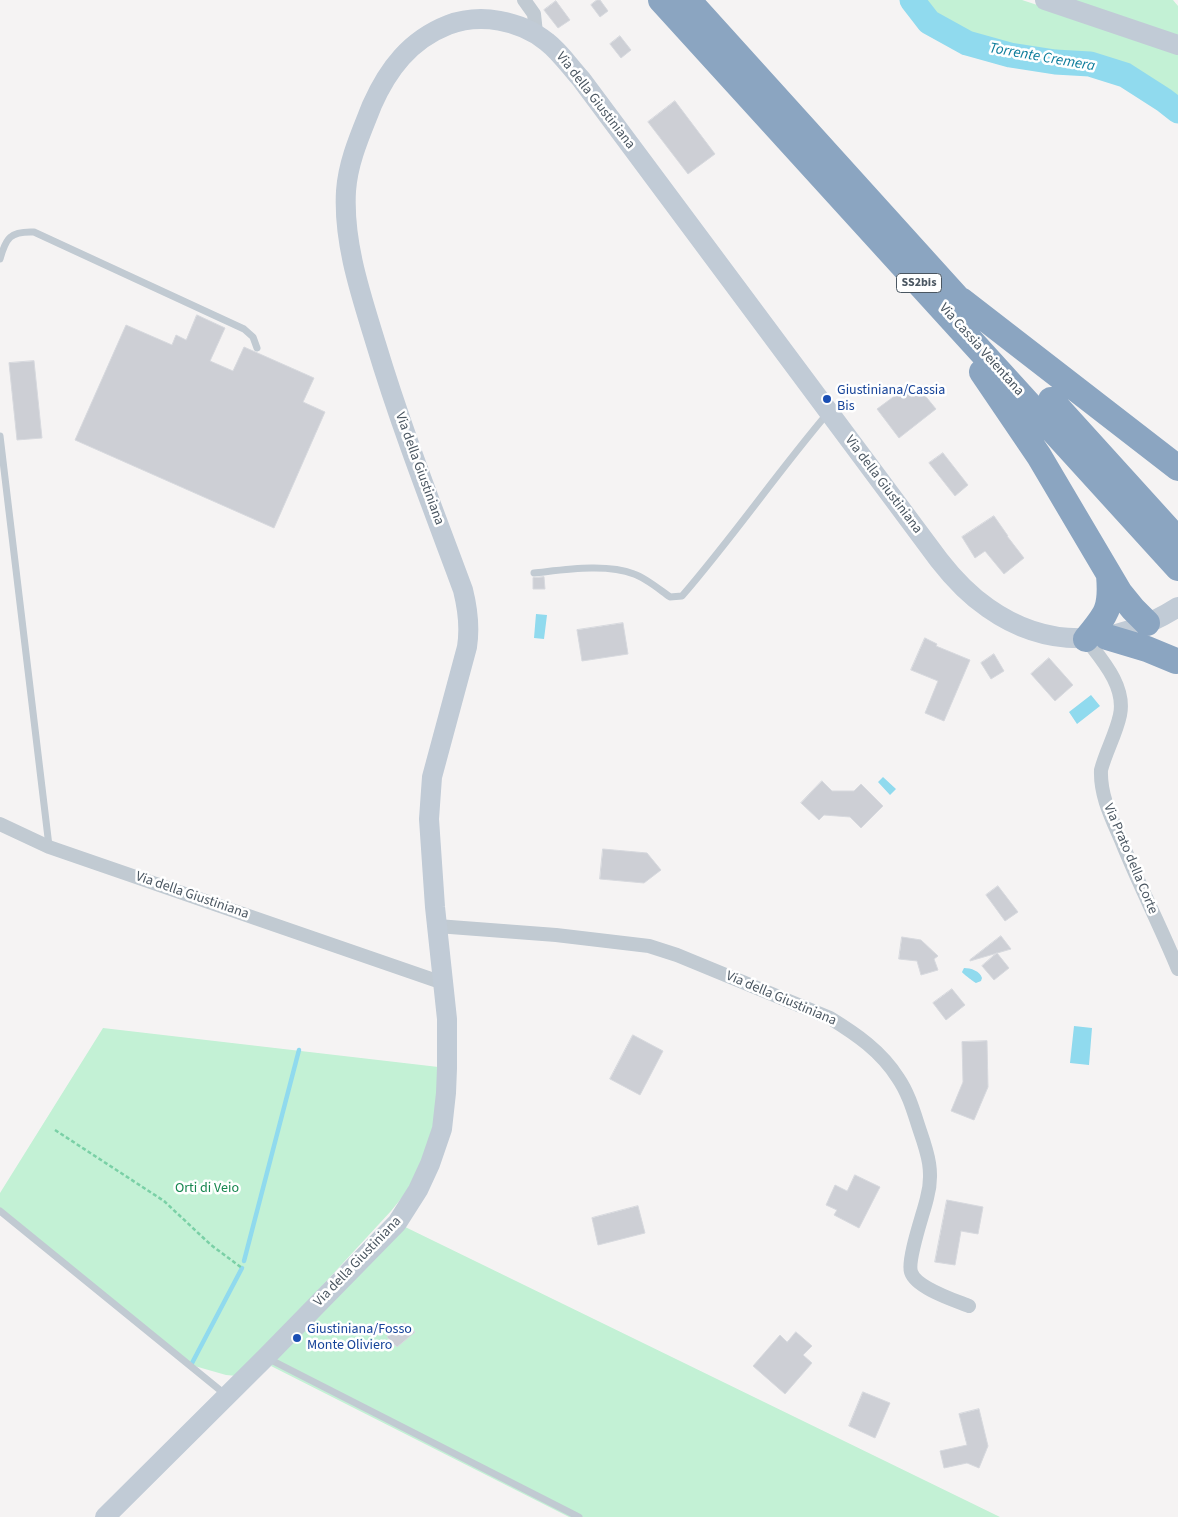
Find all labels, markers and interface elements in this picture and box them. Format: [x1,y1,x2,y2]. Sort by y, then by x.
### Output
water label: Torrente Cremera [988,40,1096,76]
street label: Via della Giustiniana [552,49,638,153]
road number: SS2bis [896,274,942,292]
street label: Via Cassia Veientana [935,300,1027,400]
place label: Giustiniana/Cassia Bis [837,383,945,416]
marker: Giustiniana/Cassia Bis [821,393,833,405]
street label: Via della Giustiniana [391,410,447,528]
street label: Via della Giustiniana [841,433,925,537]
street label: Via Prato della Corte [1099,801,1161,917]
street label: Via della Giustiniana [133,869,251,923]
street label: Via della Giustiniana [723,968,839,1030]
park label: Orti di Veio [175,1181,239,1197]
street label: Via della Giustiniana [311,1214,405,1310]
place label: Giustiniana/Fosso Monte Oliviero [307,1322,412,1354]
marker: Giustiniana/Fosso Monte Oliviero [291,1332,303,1344]

